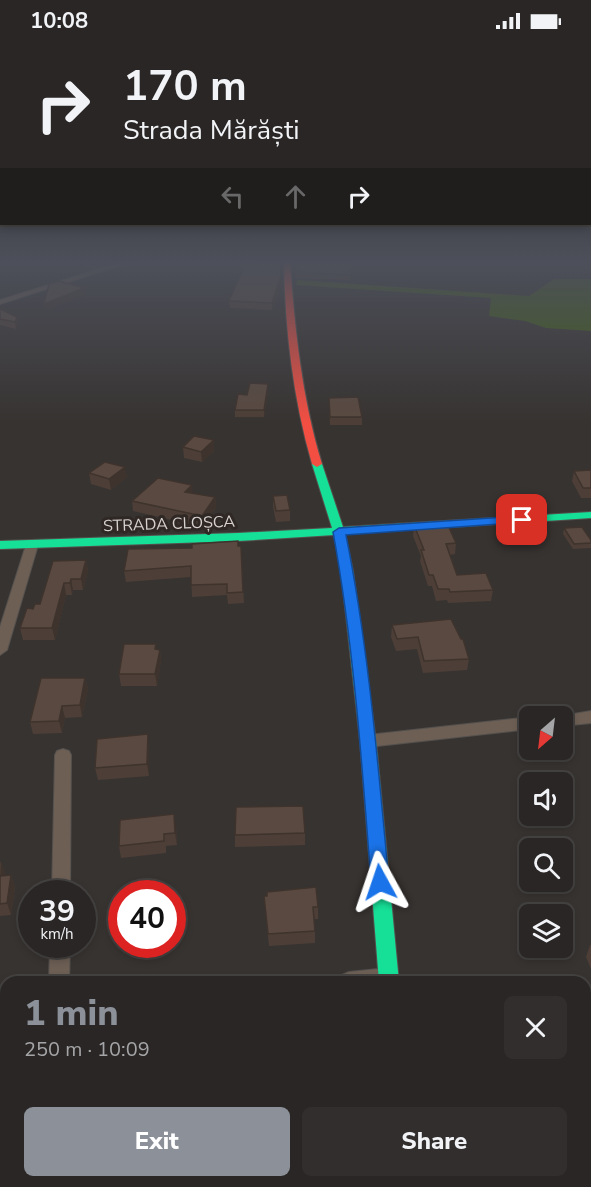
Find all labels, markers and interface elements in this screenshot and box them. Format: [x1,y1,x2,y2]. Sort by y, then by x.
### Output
text: 10:08 [30,6,88,36]
text: 170 m [123,58,247,115]
icon: right [24,66,102,144]
text: Strada Mărăști [123,112,300,149]
icon: left [216,180,249,213]
icon: ahead [279,180,312,213]
icon: right [342,180,375,213]
pin [496,494,547,545]
icon: arrive [505,503,538,536]
street label: STRADA CLOȘCA [103,511,236,537]
north arrow [519,706,573,760]
map controls [519,706,573,958]
button: sound [519,772,573,826]
button: search [519,838,573,892]
position arrow [348,850,412,914]
speed limit sign: 40 [108,880,186,958]
text: 39 [39,891,75,932]
button: layers [519,904,573,958]
text: km/h [40,924,74,944]
text: 1 min [24,989,119,1038]
button: close [504,996,567,1059]
text: 250 m · 10:09 [24,1036,150,1063]
button: Exit [24,1107,290,1176]
button: Share [302,1107,567,1176]

